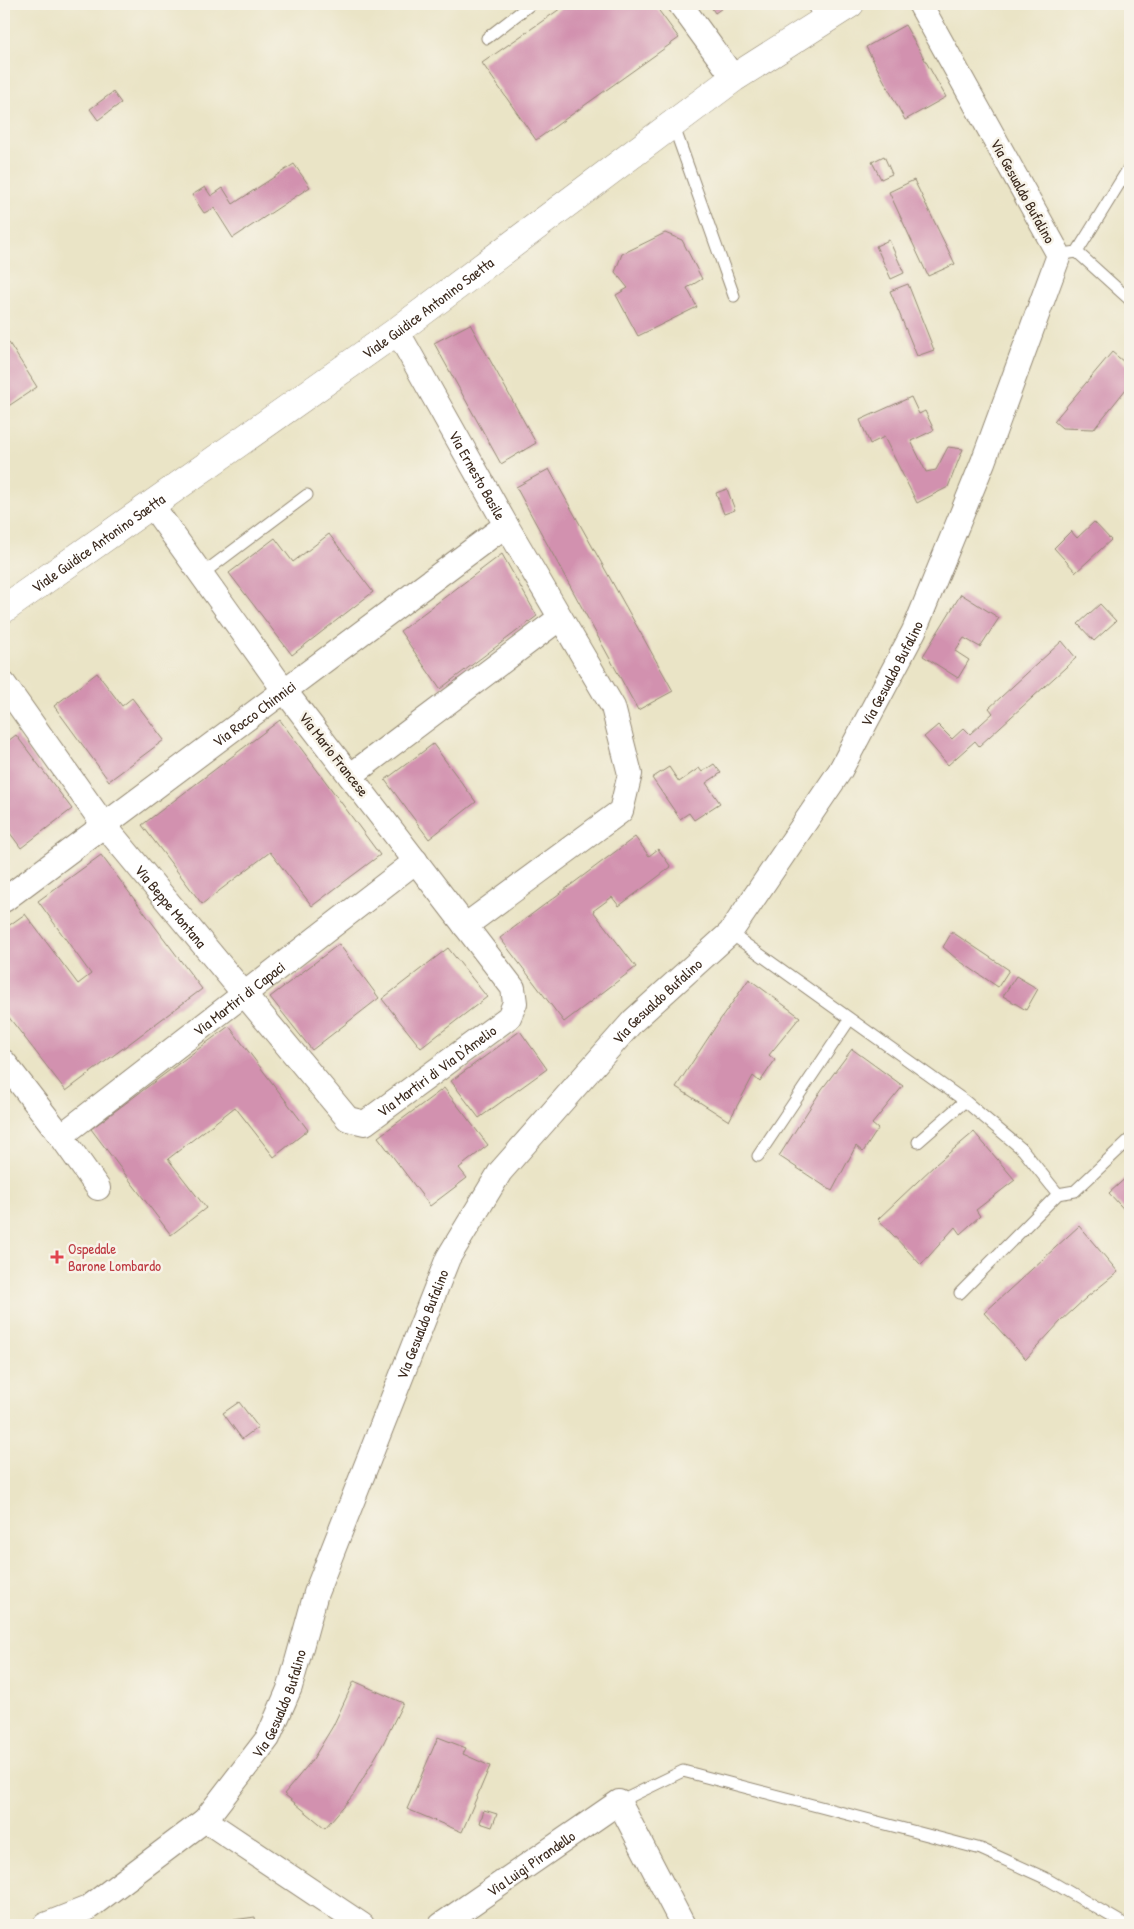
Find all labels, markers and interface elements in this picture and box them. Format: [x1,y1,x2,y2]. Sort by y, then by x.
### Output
street label: Via Gesualdo Bufalino [986,135,1060,247]
street label: Viale Guidice Antonino Saetta [358,252,498,363]
street label: Via Ernesto Basile [444,426,511,523]
street label: Viale Guidice Antonino Saetta [27,488,169,597]
street label: Via Gesualdo Bufalino [855,618,928,730]
street label: Via Rocco Chinnici [208,675,300,751]
street label: Via Mario Francese [294,707,374,801]
street label: Via Beppe Montana [130,860,212,952]
street label: Via Gesualdo Bufalino [607,953,706,1048]
street label: Via Martiri di Capaci [188,956,289,1041]
street label: Via Martiri di Via D'Amelio [372,1020,500,1121]
place label: Ospedale Barone Lombardo [68,1238,161,1276]
marker: Ospedale Barone Lombardo [50,1250,64,1264]
street label: Via Gesualdo Bufalino [391,1266,453,1382]
street label: Via Gesualdo Bufalino [246,1647,310,1762]
street label: Via Luigi Pirandello [482,1825,579,1901]

